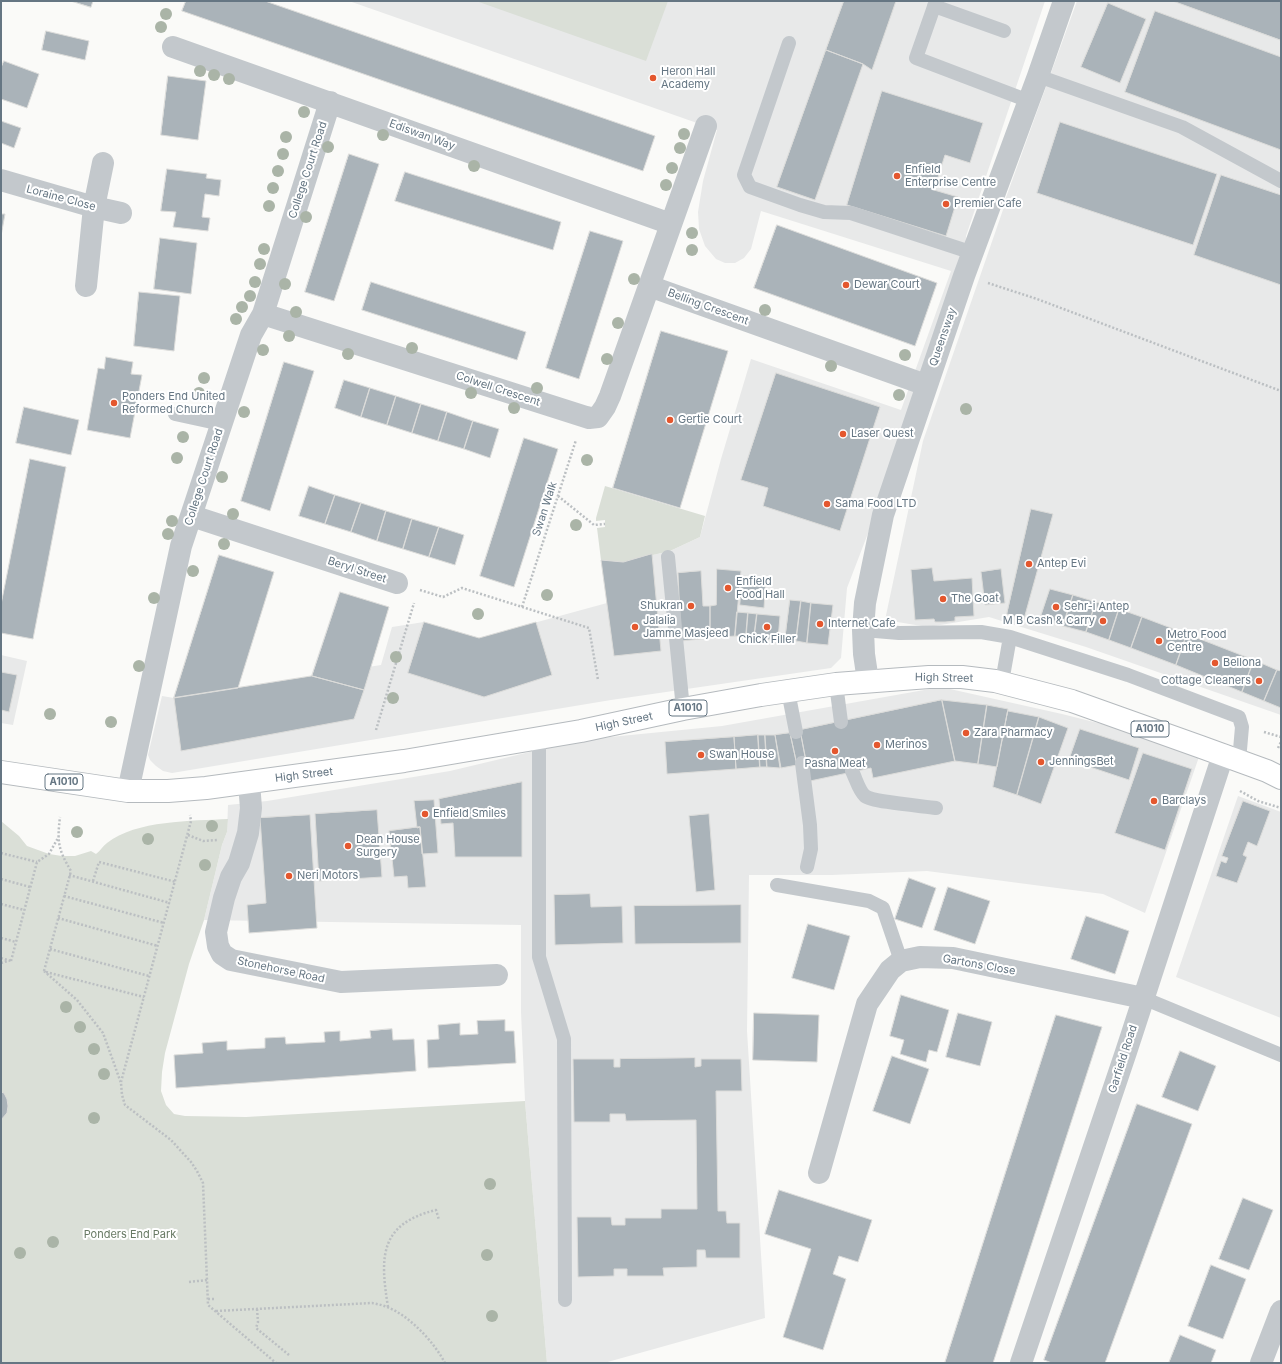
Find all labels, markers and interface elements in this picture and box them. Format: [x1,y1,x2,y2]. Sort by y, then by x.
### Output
place label: Heron Hall Academy [661,65,715,91]
marker: Heron Hall Academy [648,73,658,83]
street label: Ediswan Way [387,117,457,153]
street label: College Court Road [286,120,330,220]
place label: Enfield Enterprise Centre [905,163,996,189]
marker: Enfield Enterprise Centre [892,171,902,181]
street label: Loraine Close [25,182,97,214]
place label: Premier Cafe [954,197,1022,211]
marker: Premier Cafe [941,199,951,209]
place label: Dewar Court [854,278,920,292]
marker: Dewar Court [841,280,851,290]
street label: Belling Crescent [666,286,750,328]
street label: Queensway [927,306,959,368]
street label: Colwell Crescent [454,369,542,409]
place label: Ponders End United Reformed Church [122,390,225,416]
marker: Ponders End United Reformed Church [109,398,119,408]
place label: Gertie Court [678,413,742,427]
marker: Gertie Court [665,415,675,425]
street label: College Court Road [182,427,226,527]
place label: Laser Quest [851,427,914,441]
marker: Laser Quest [838,429,848,439]
street label: Swan Walk [530,480,560,538]
place label: Sama Food LTD [835,497,916,511]
marker: Sama Food LTD [822,499,832,509]
street label: Beryl Street [326,554,388,586]
place label: Antep Evi [1037,557,1086,571]
marker: Antep Evi [1024,559,1034,569]
place label: Enfield Food Hall [736,575,785,601]
marker: Enfield Food Hall [723,583,733,593]
place label: The Goat [951,592,999,606]
marker: The Goat [938,594,948,604]
place label: Shukran [640,599,683,613]
place label: Sehr-i Antep [1064,600,1129,614]
marker: Shukran [686,601,696,611]
marker: Sehr-i Antep [1051,602,1061,612]
place label: Jalalia Jamme Masjeed [643,614,728,640]
place label: M B Cash & Carry [1003,614,1095,628]
marker: M B Cash & Carry [1098,616,1108,626]
place label: Internet Cafe [828,617,896,631]
marker: Internet Cafe [815,619,825,629]
marker: Jalalia Jamme Masjeed [630,622,640,632]
marker: Chick Filler [762,622,772,632]
place label: Metro Food Centre [1167,628,1227,654]
place label: Chick Filler [738,633,796,647]
marker: Metro Food Centre [1154,636,1164,646]
place label: Bellona [1223,656,1261,670]
marker: Bellona [1210,658,1220,668]
street label: High Street [915,671,973,685]
place label: Cottage Cleaners [1161,674,1251,688]
marker: Cottage Cleaners [1254,676,1264,686]
road number: A1010 [669,700,707,716]
street label: High Street [594,709,654,735]
road number: A1010 [1131,721,1169,737]
place label: Zara Pharmacy [974,726,1053,740]
marker: Zara Pharmacy [961,728,971,738]
place label: Merinos [885,738,927,752]
marker: Merinos [872,740,882,750]
marker: Pasha Meat [830,746,840,756]
place label: Swan House [709,748,774,762]
marker: Swan House [696,750,706,760]
place label: JenningsBet [1049,755,1114,769]
place label: Pasha Meat [804,757,866,771]
marker: JenningsBet [1036,757,1046,767]
street label: High Street [274,765,334,785]
road number: A1010 [45,774,83,790]
place label: Barclays [1162,794,1206,808]
marker: Barclays [1149,796,1159,806]
place label: Enfield Smiles [433,807,506,821]
marker: Enfield Smiles [420,809,430,819]
place label: Dean House Surgery [356,833,420,859]
marker: Dean House Surgery [343,841,353,851]
place label: Neri Motors [297,869,358,883]
marker: Neri Motors [284,871,294,881]
street label: Gartons Close [942,952,1016,978]
street label: Stonehorse Road [236,954,326,986]
street label: Garfield Road [1106,1023,1140,1095]
park label: Ponders End Park [84,1228,176,1242]

